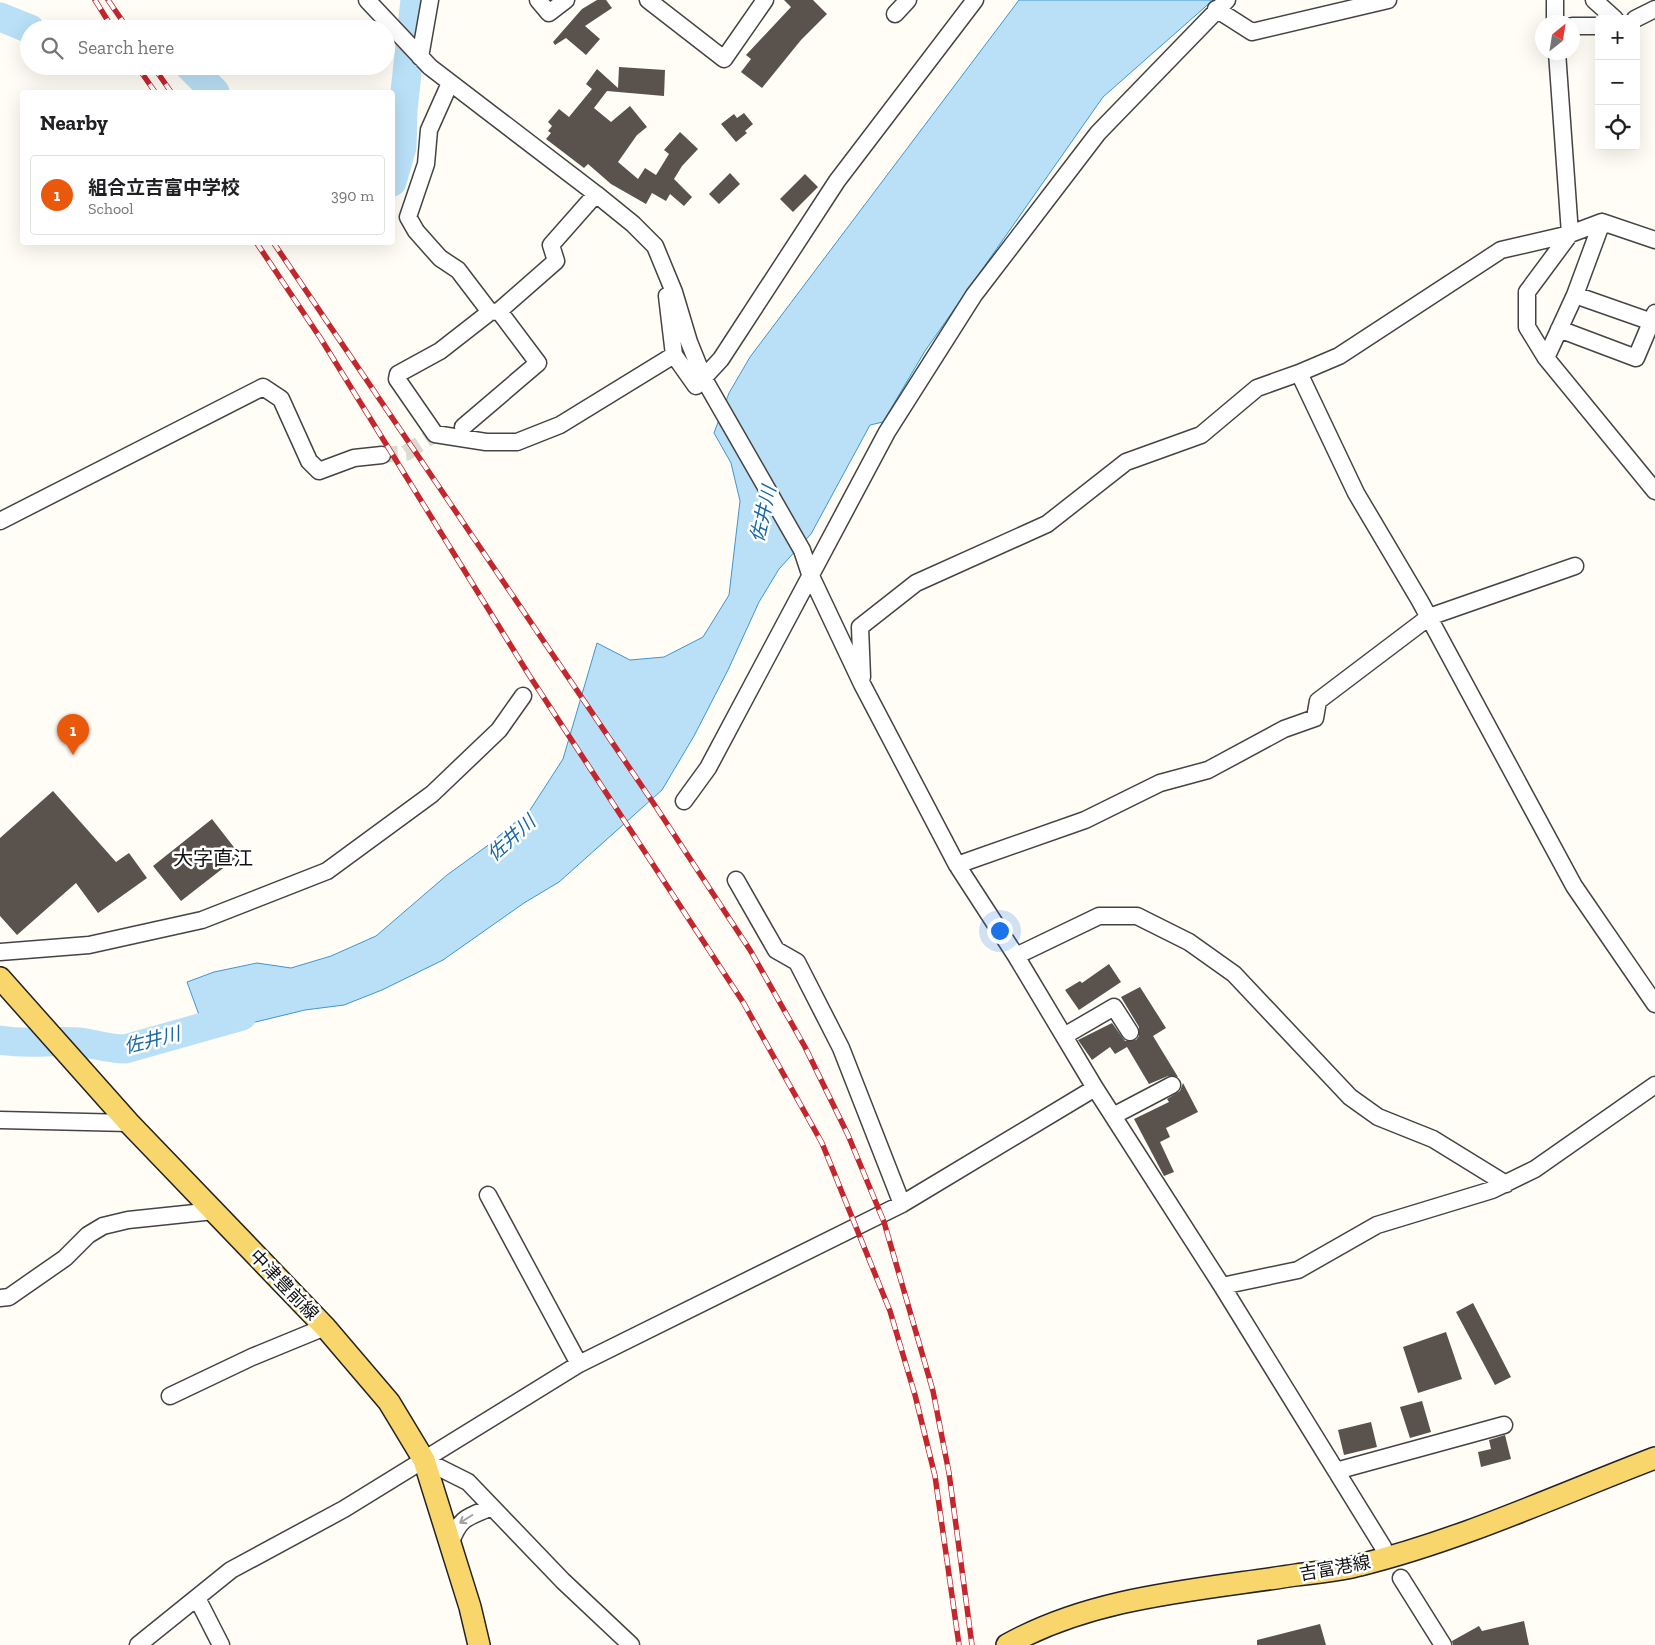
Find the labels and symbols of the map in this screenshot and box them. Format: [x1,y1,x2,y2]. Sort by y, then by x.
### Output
north arrow [1535,15,1580,60]
water label: 佐井川 [745,482,781,544]
pin: 1 [57,714,89,755]
water label: 佐井川 [482,809,541,866]
district label: 大字直江 [173,846,253,870]
your location [987,918,1013,944]
water label: 佐井川 [122,1021,184,1058]
street label: 中津豊前線 [245,1245,323,1325]
one-way arrow [459,1514,473,1525]
street label: 吉富港線 [1298,1551,1372,1585]

